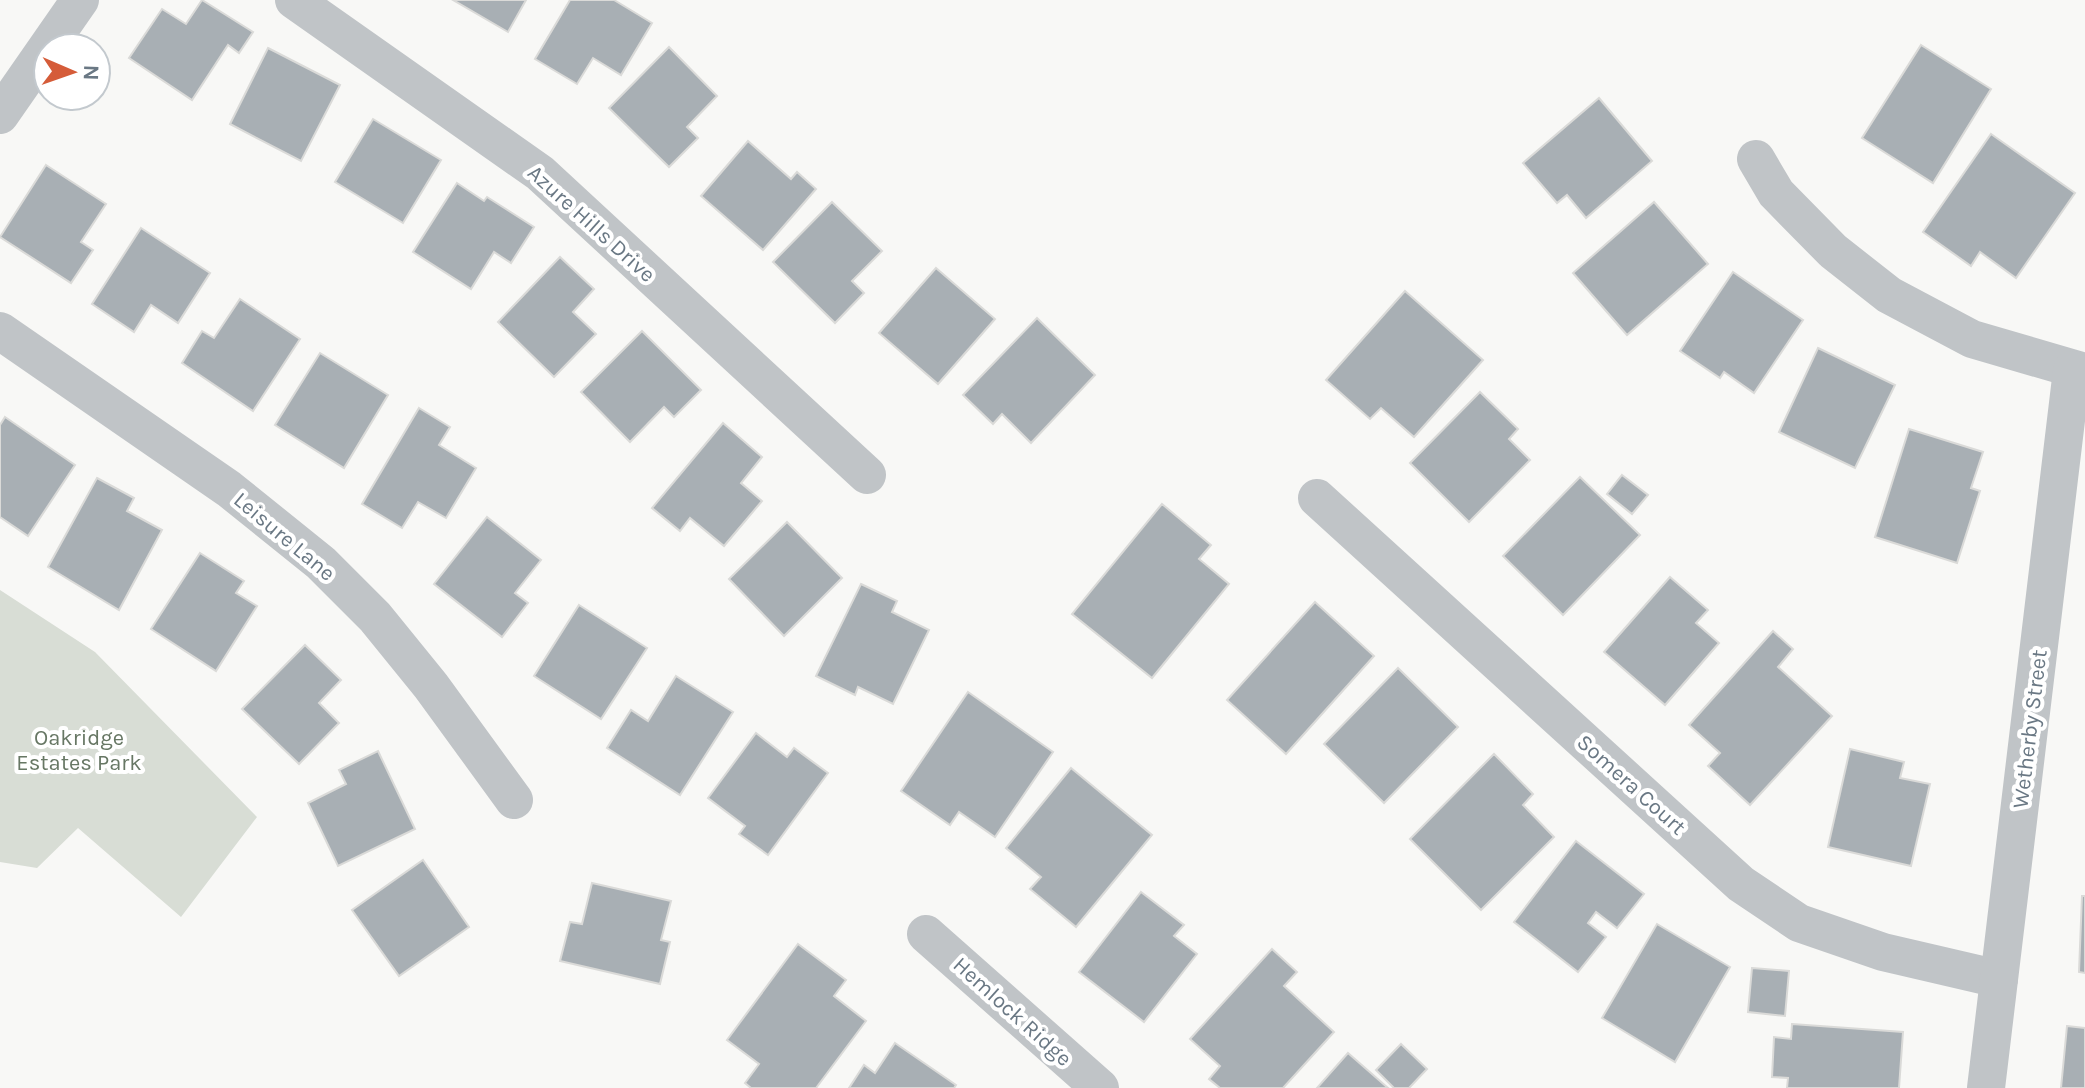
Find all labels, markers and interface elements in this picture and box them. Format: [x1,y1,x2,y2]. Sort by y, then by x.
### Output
north arrow [32,32,112,112]
text: N [78,64,104,81]
street label: Azure Hills Drive [522,160,660,288]
street label: Leisure Lane [228,487,340,587]
street label: Wetherby Street [2007,648,2053,810]
park label: Oakridge Estates Park [16,725,142,776]
street label: Somera Court [1572,729,1691,840]
street label: Hemlock Ridge [948,952,1077,1072]

